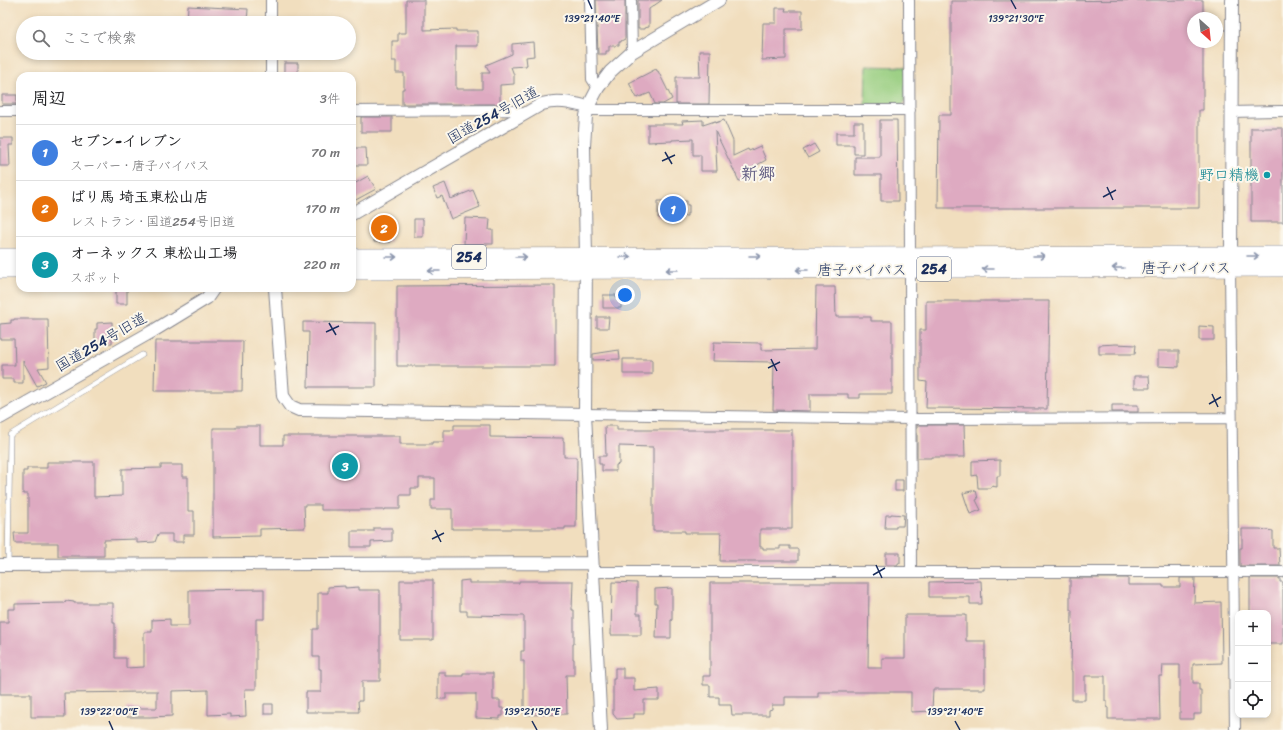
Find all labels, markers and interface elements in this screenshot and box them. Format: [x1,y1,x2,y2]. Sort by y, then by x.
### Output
text: 139°21'40"E [564,10,622,28]
text: 139°21'30"E [988,10,1045,28]
north arrow [1187,12,1223,48]
search box [16,16,356,60]
text: ここで検索 [62,25,137,51]
icon: search [30,27,52,49]
street label: 国道254号旧道 [442,79,544,151]
text: 周辺 [32,83,66,113]
text: 3件 [320,87,340,110]
text: セブン-イレブン [70,128,182,154]
text: 1 [42,141,48,164]
text: 70 m [311,141,340,164]
text: スーパー · 唐子バイパス [70,154,209,177]
district label: 新郷 [741,158,775,188]
place label: 野口精機 [1199,162,1259,188]
marker: 野口精機 [1262,170,1272,180]
text: ばり馬 埼玉東松山店 [70,184,209,210]
pin: 1 [660,194,686,224]
text: 2 [41,197,49,220]
text: 170 m [305,197,340,220]
text: レストラン · 国道254号旧道 [70,210,235,233]
pin: 2 [371,213,397,243]
text: オーネックス 東松山工場 [70,240,238,266]
road number: 254 [452,245,486,269]
one-way arrow [748,252,761,260]
one-way arrow [1032,252,1045,260]
one-way arrow [1246,252,1259,259]
text: 3 [41,253,49,276]
text: 220 m [303,253,340,276]
one-way arrow [384,253,397,261]
one-way arrow [514,253,527,261]
one-way arrow [618,253,631,261]
street label: 唐子バイパス [1141,255,1231,281]
street label: 唐子バイパス [817,257,907,283]
road number: 254 [917,257,951,281]
one-way arrow [982,265,995,273]
one-way arrow [1112,265,1125,272]
text: スポット [70,266,122,289]
one-way arrow [666,266,679,274]
one-way arrow [796,266,809,274]
one-way arrow [428,267,441,275]
your location [615,285,635,305]
street label: 国道254号旧道 [50,305,152,379]
pin: 3 [332,451,358,481]
map controls [1235,610,1271,718]
button: + [1235,610,1271,646]
button: − [1235,646,1271,682]
button: locate [1235,682,1271,718]
text: 139°22'00"E [80,703,139,721]
text: 139°21'50"E [504,703,561,721]
text: 139°21'40"E [927,703,985,721]

